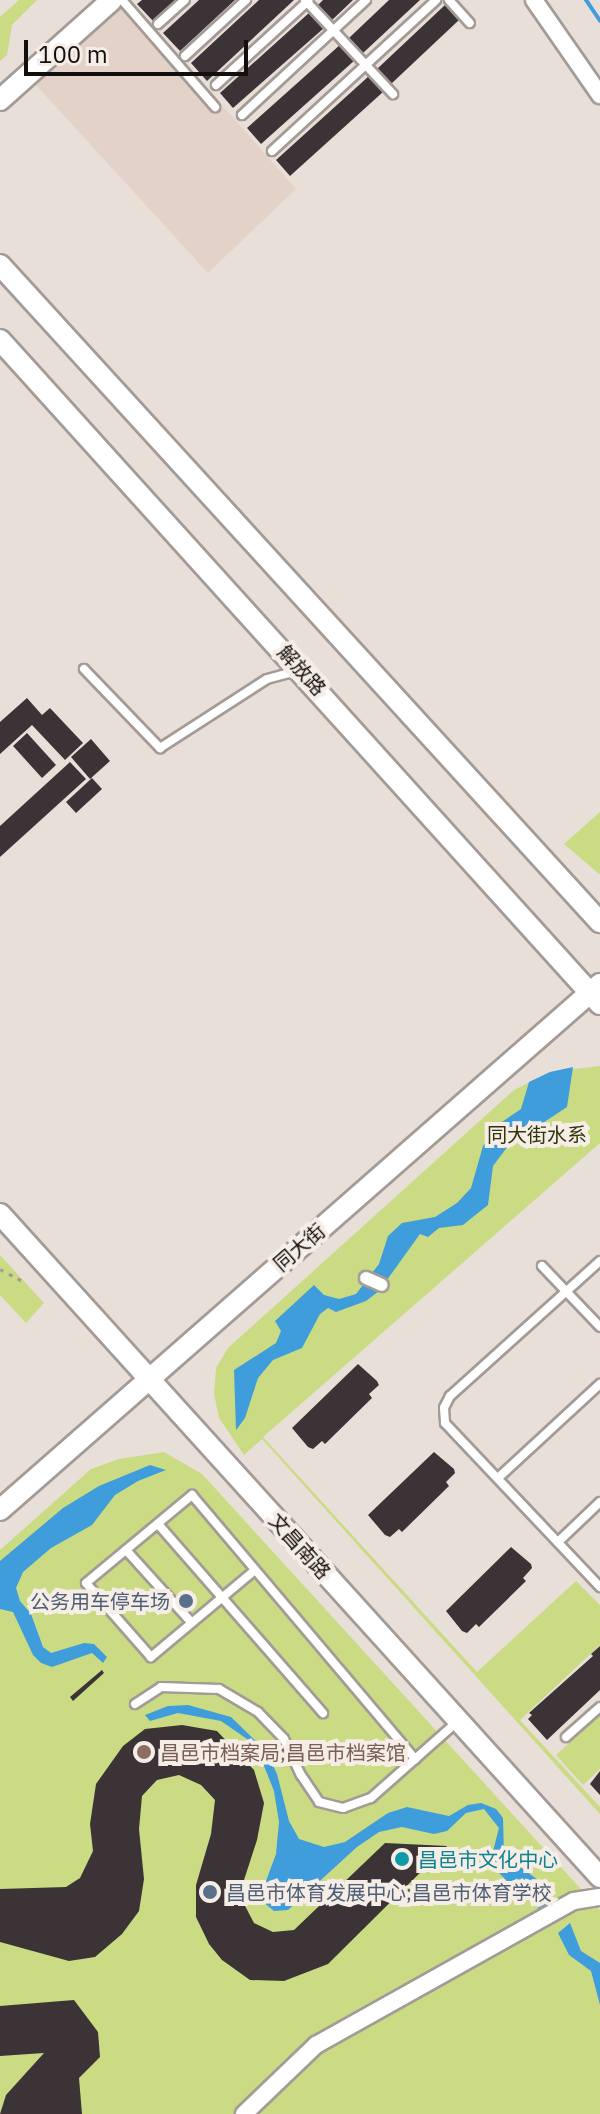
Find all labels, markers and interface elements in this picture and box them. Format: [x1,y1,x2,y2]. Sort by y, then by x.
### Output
scale bar [28,24,252,74]
text: 100 m [38,38,108,70]
street label: 解放路 [273,640,331,700]
park label: 同大街水系 [487,1122,587,1146]
street label: 同大街 [268,1218,330,1276]
street label: 文昌南路 [264,1508,336,1584]
place label: 公务用车停车场 [30,1589,170,1613]
marker: 公务用车停车场 [177,1592,195,1610]
place label: 昌邑市档案局;昌邑市档案馆 [160,1740,406,1764]
marker: 昌邑市档案局;昌邑市档案馆 [135,1743,153,1761]
place label: 昌邑市文化中心 [418,1847,558,1871]
marker: 昌邑市文化中心 [393,1850,411,1868]
place label: 昌邑市体育发展中心;昌邑市体育学校 [226,1880,552,1904]
marker: 昌邑市体育发展中心;昌邑市体育学校 [201,1883,219,1901]

